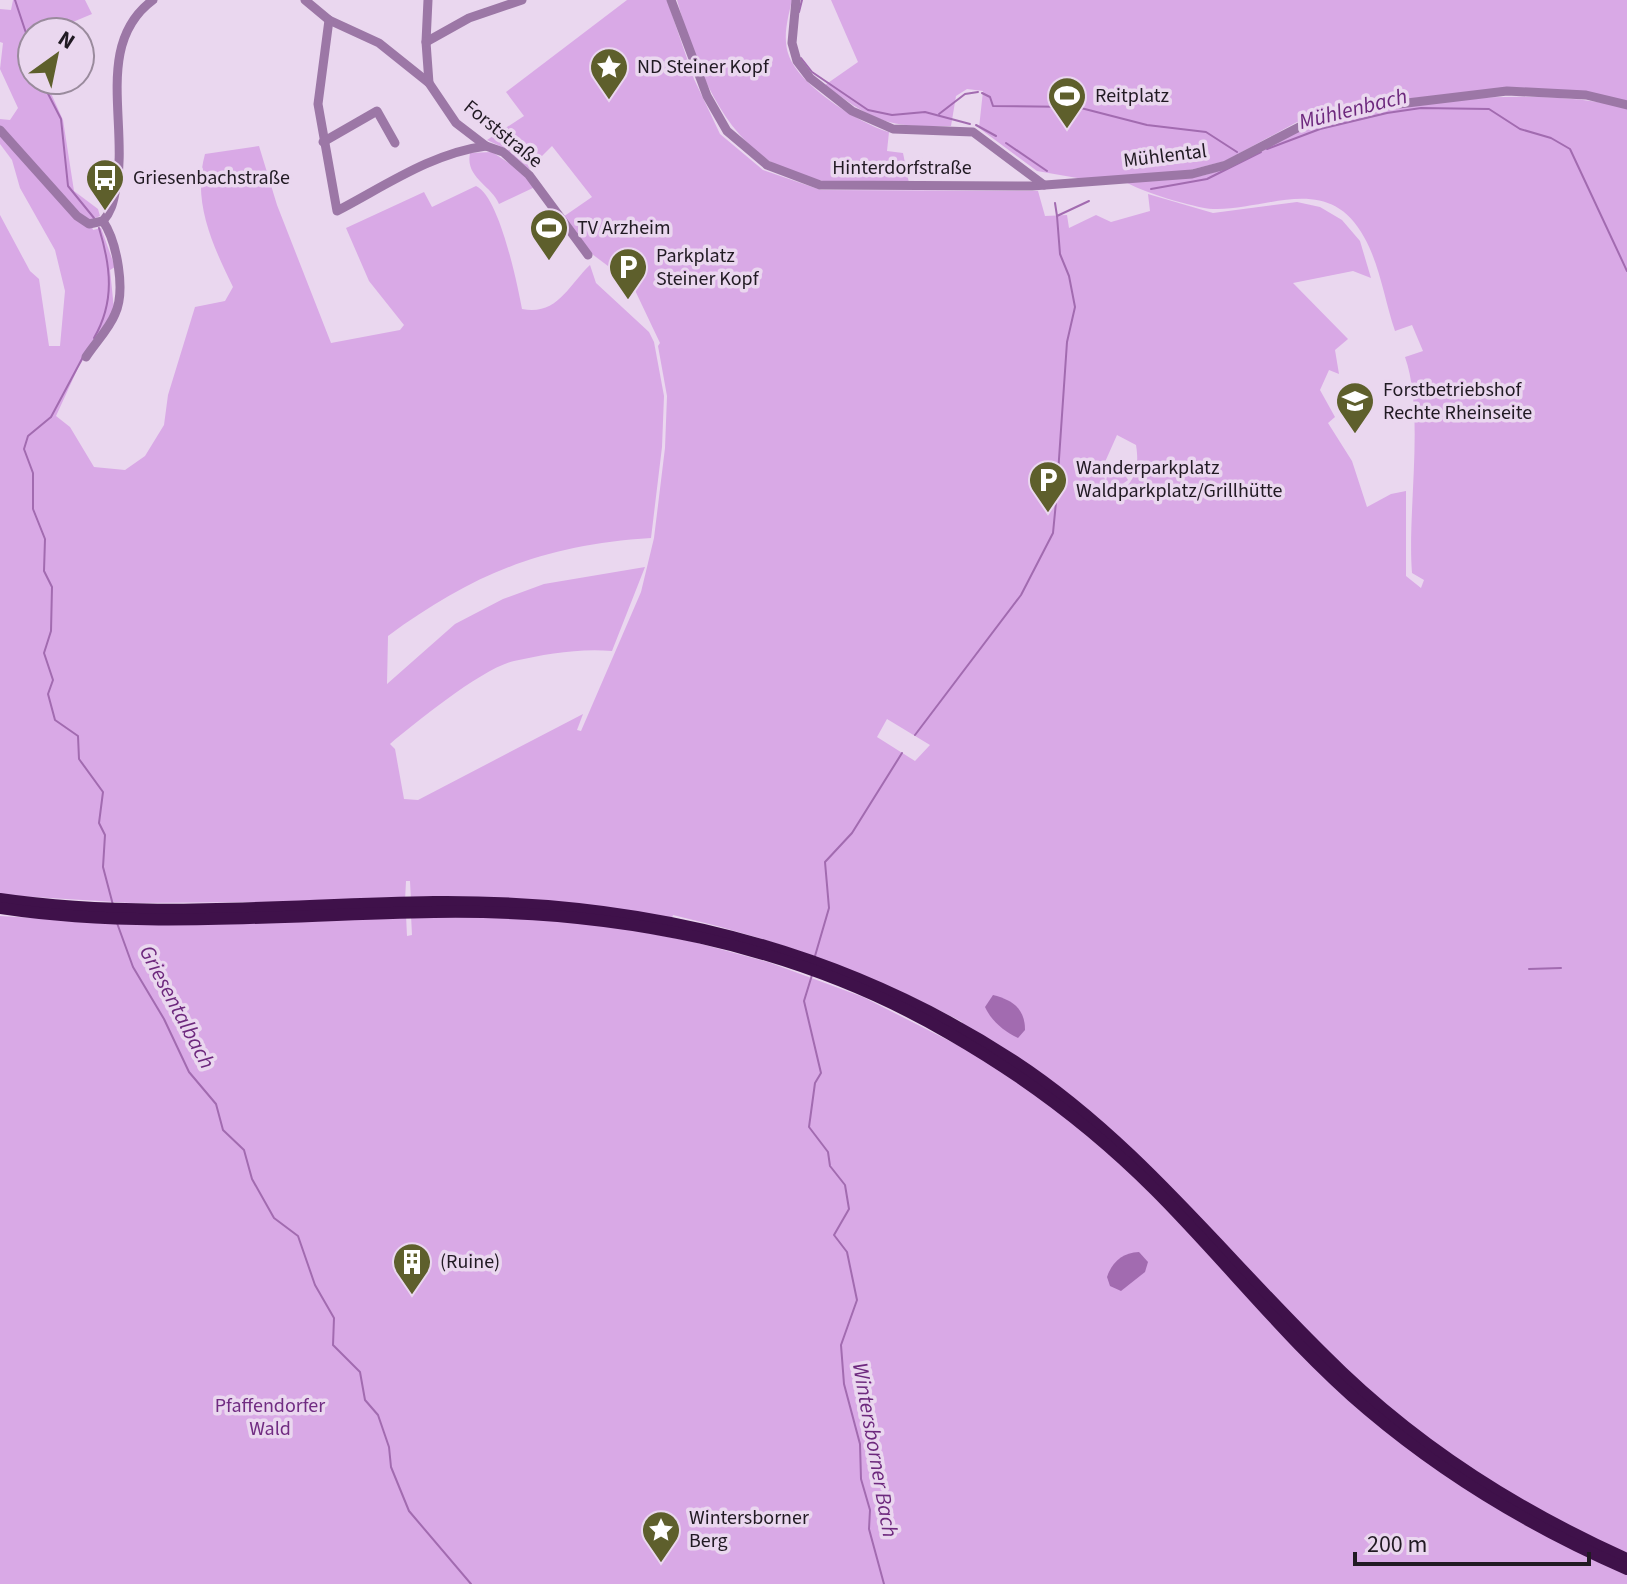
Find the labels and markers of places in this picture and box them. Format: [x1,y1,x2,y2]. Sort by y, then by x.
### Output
place icon: ND Steiner Kopf [588,46,630,101]
place label: ND Steiner Kopf [637,53,770,81]
sports icon: Reitplatz [1046,75,1088,130]
place label: Reitplatz [1095,82,1169,110]
bus stop icon: Griesenbachstraße [84,157,126,212]
place label: Griesenbachstraße [133,164,290,192]
sports icon: TV Arzheim [528,207,570,262]
place label: TV Arzheim [577,214,671,242]
place label: Parkplatz Steiner Kopf [656,242,760,293]
parking icon: Parkplatz Steiner Kopf [607,246,649,301]
place label: Forstbetriebshof Rechte Rheinseite [1383,376,1532,427]
school or university icon: Forstbetriebshof Rechte Rheinseite [1334,380,1376,435]
place label: Wanderparkplatz Waldparkplatz/Grillhütte [1076,454,1282,505]
parking icon: Wanderparkplatz Waldparkplatz/Grillhütte [1027,459,1069,514]
building icon: (Ruine) [391,1241,433,1296]
place label: (Ruine) [440,1248,500,1276]
place label: Wintersborner Berg [689,1504,809,1555]
place icon: Wintersborner Berg [640,1509,682,1564]

